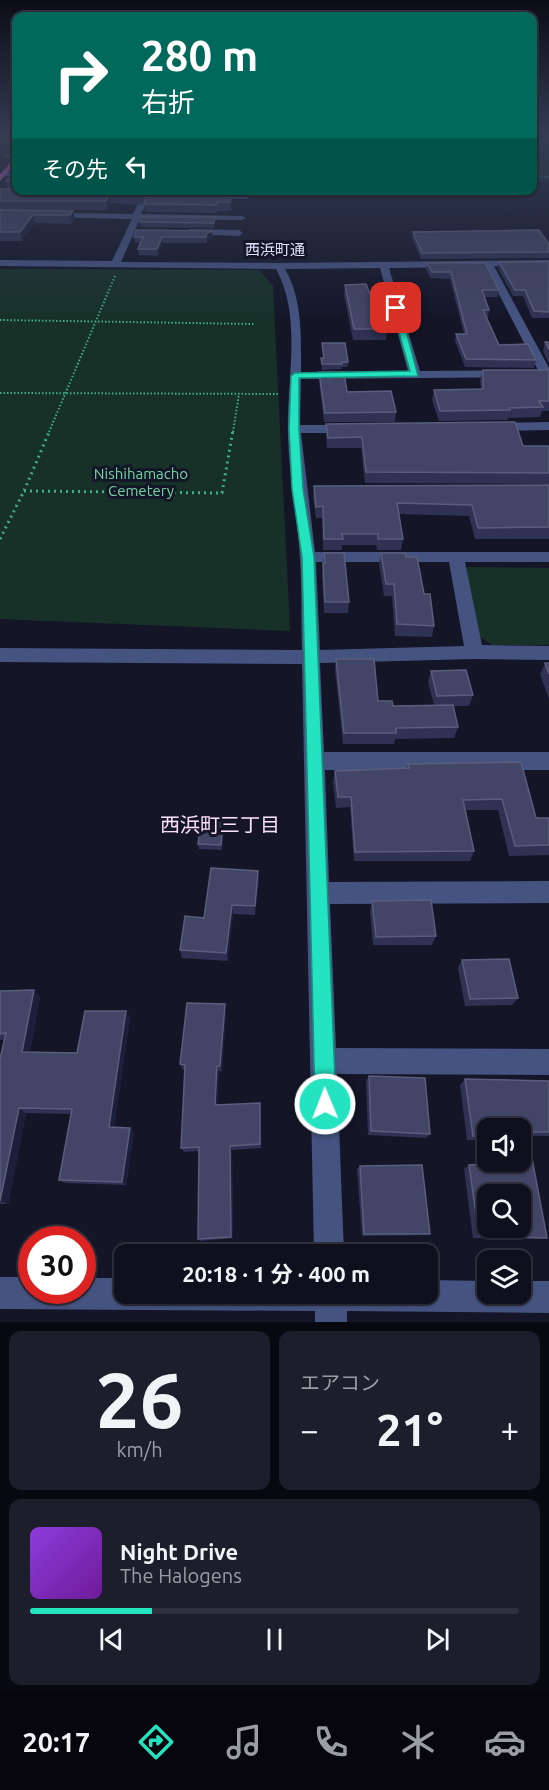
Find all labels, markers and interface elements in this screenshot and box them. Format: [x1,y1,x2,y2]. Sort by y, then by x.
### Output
text: 280 m [141,32,258,79]
icon: right [42,36,120,114]
text: 右折 [141,87,195,117]
icon: left [120,150,153,183]
text: その先 [42,156,108,181]
street label: 西浜町通 [245,241,305,258]
pin [370,282,421,333]
icon: arrive [379,291,412,324]
park label: Nishihamacho Cemetery [94,465,188,499]
district label: 西浜町三丁目 [160,813,280,836]
position arrow [293,1072,357,1136]
map controls [477,1118,531,1304]
button: sound [477,1118,531,1172]
button: search [477,1184,531,1238]
speed limit sign: 30 [18,1226,96,1304]
button: layers [477,1250,531,1304]
text: 20:18 · 1 分 · 400 m [182,1261,370,1286]
text: 26 [96,1355,183,1443]
text: エアコン [300,1371,380,1394]
text: 21° [376,1404,443,1455]
text: − [300,1411,319,1448]
text: + [500,1411,519,1448]
text: km/h [116,1438,163,1461]
text: Night Drive [120,1539,238,1564]
text: The Halogens [120,1564,242,1587]
icon: previous [95,1623,128,1656]
icon: pause [258,1623,291,1656]
icon: next [421,1623,454,1656]
icon: directions [135,1721,177,1763]
icon: music [223,1721,265,1763]
icon: phone [310,1721,352,1763]
icon: climate [397,1721,439,1763]
icon: car [484,1721,526,1763]
text: 20:17 [23,1727,90,1757]

